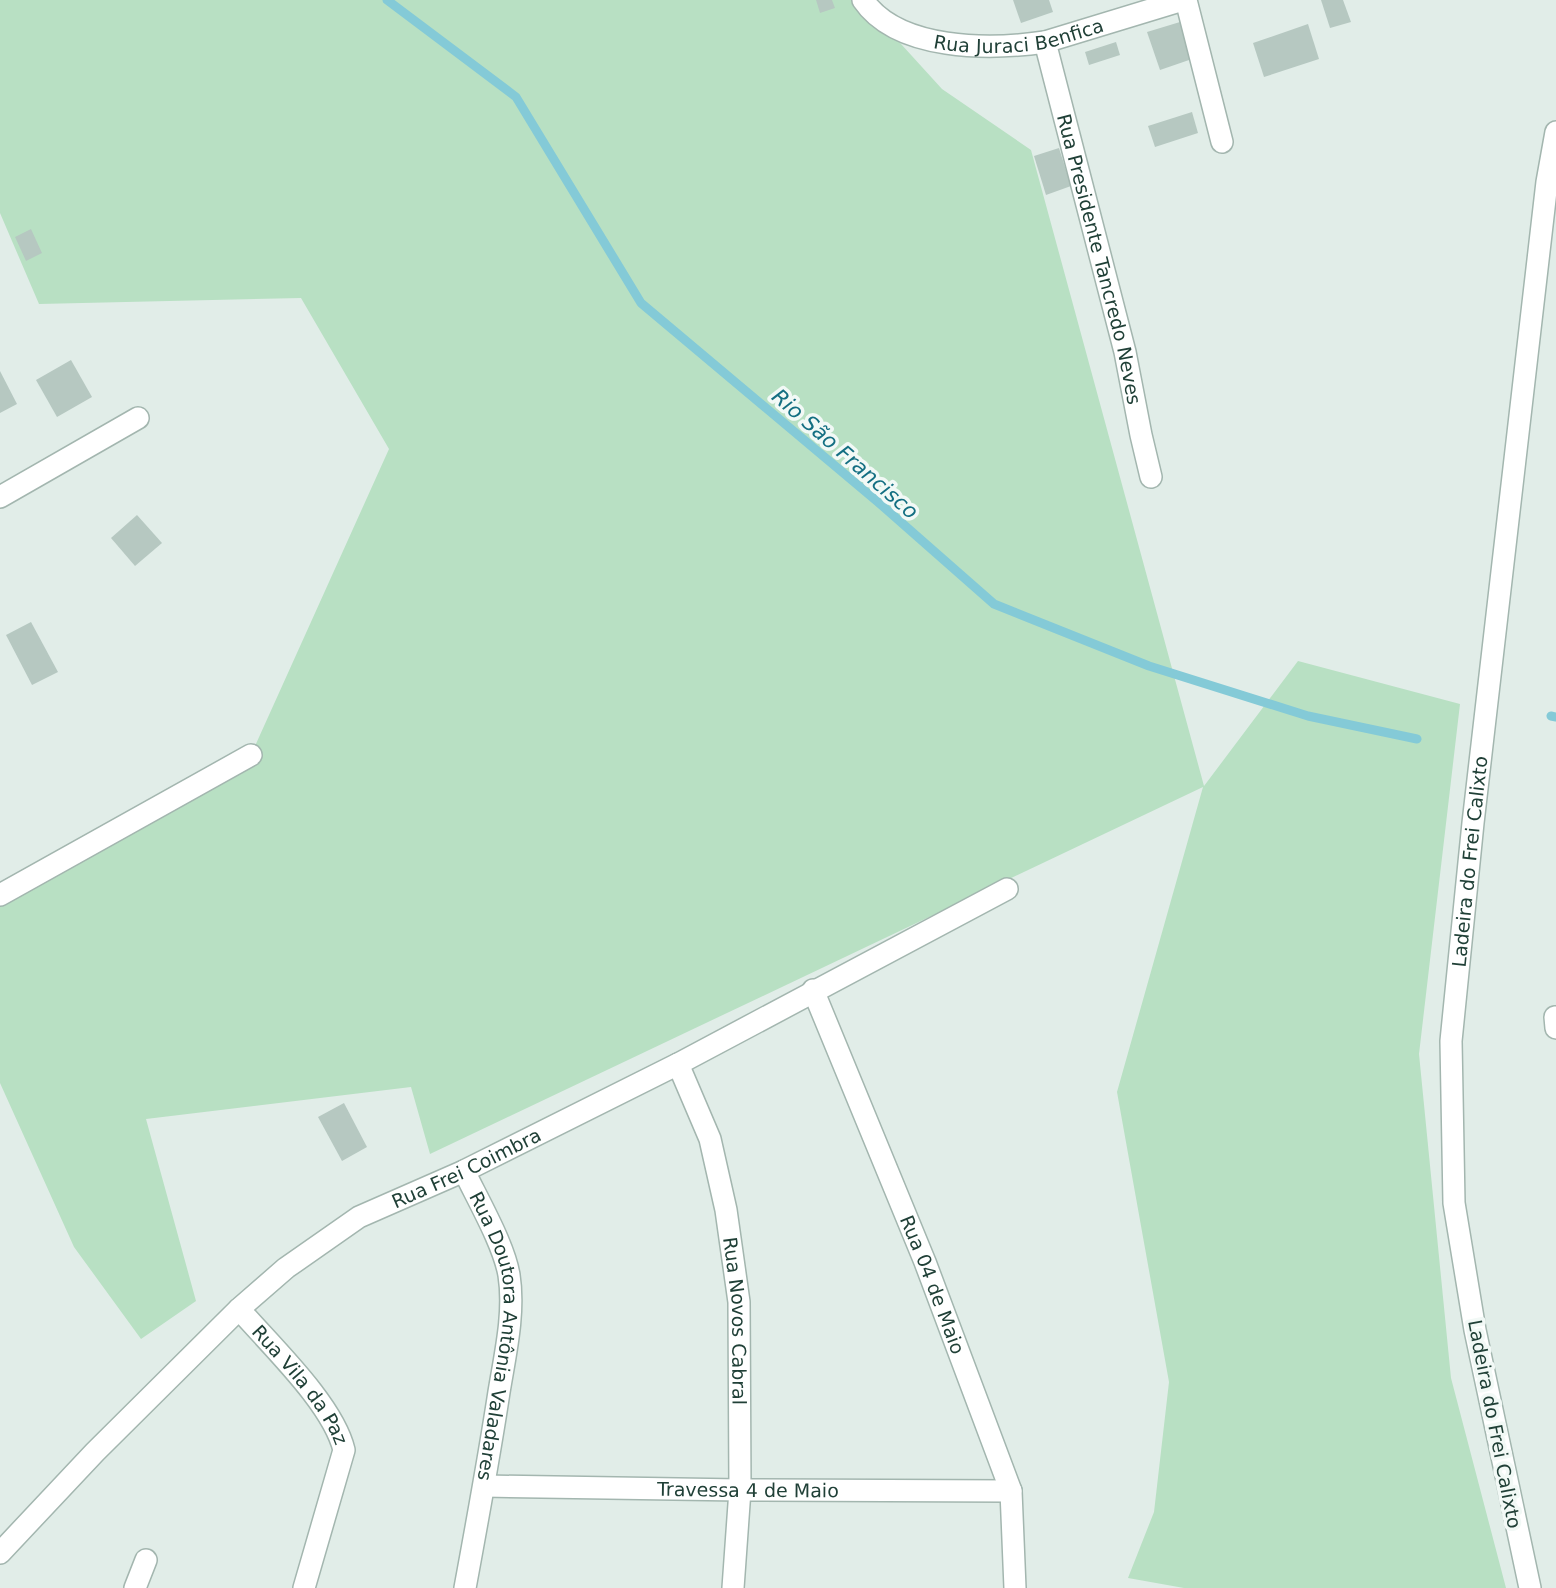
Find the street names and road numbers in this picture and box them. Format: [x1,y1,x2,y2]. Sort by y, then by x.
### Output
street label: Rua Juraci Benfica [932,14,1106,57]
street label: Rua Presidente Tancredo Neves [1053,111,1146,406]
street label: Ladeira do Frei Calixto [1448,755,1492,968]
street label: Rua Frei Coimbra [388,1123,545,1212]
street label: Rua Doutora Antônia Valadares [465,1188,522,1483]
street label: Rua 04 de Maio [896,1212,970,1357]
street label: Rua Novos Cabral [719,1236,751,1405]
street label: Ladeira do Frei Calixto [1464,1318,1526,1530]
street label: Rua Vila da Paz [248,1320,353,1448]
street label: Travessa 4 de Maio [656,1478,839,1501]

